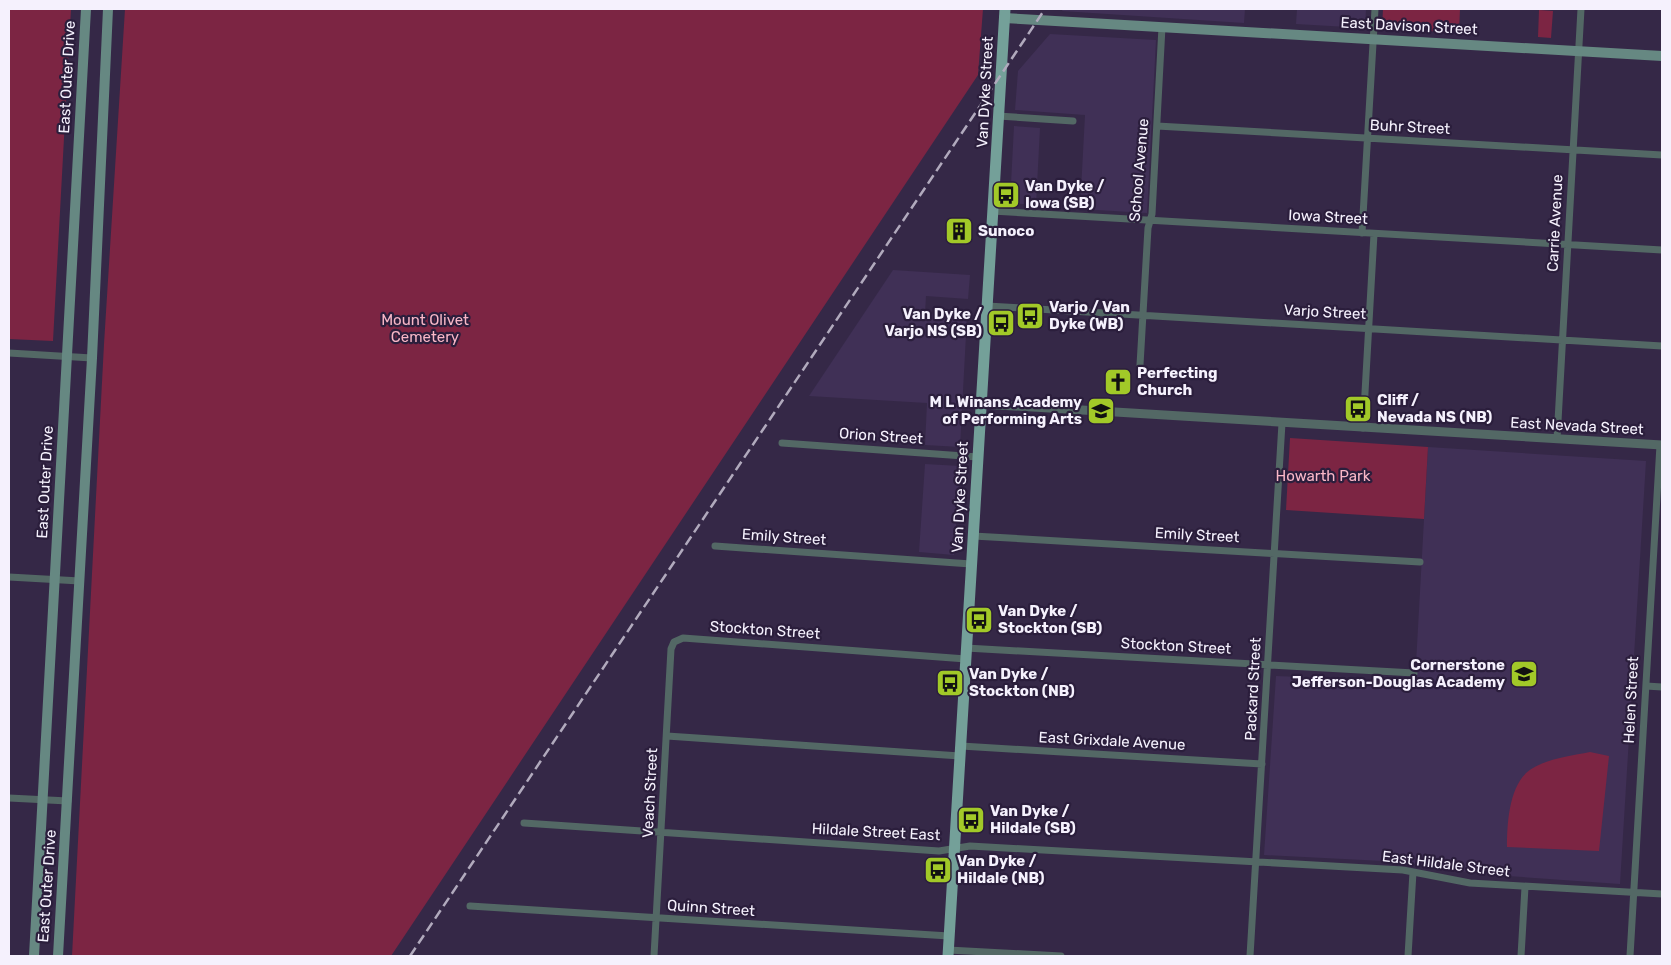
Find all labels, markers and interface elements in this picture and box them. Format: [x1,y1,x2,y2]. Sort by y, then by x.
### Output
street label: East Davison Street [1340,13,1478,39]
street label: East Outer Drive [55,20,79,134]
street label: Van Dyke Street [973,36,997,148]
street label: Buhr Street [1369,116,1451,138]
street label: School Avenue [1126,118,1152,222]
street label: Carrie Avenue [1543,174,1567,272]
place label: Van Dyke / Iowa (SB) [1025,177,1104,212]
bus stop icon: Van Dyke / Iowa (SB) [991,180,1021,210]
street label: Iowa Street [1288,206,1368,228]
building icon: Sunoco [944,216,974,246]
place label: Sunoco [978,222,1034,240]
place label: Varjo / Van Dyke (WB) [1049,298,1130,333]
bus stop icon: Varjo / Van Dyke (WB) [1015,301,1045,331]
street label: Varjo Street [1283,301,1367,323]
place label: Van Dyke / Varjo NS (SB) [885,305,982,340]
bus stop icon: Van Dyke / Varjo NS (SB) [986,308,1016,338]
park label: Mount Olivet Cemetery [381,311,469,346]
place label: Perfecting Church [1137,364,1218,399]
church icon: Perfecting Church [1103,367,1133,397]
place label: Cliff / Nevada NS (NB) [1377,391,1492,426]
place label: M L Winans Academy of Performing Arts [930,393,1082,428]
bus stop icon: Cliff / Nevada NS (NB) [1343,394,1373,424]
school or university icon: M L Winans Academy of Performing Arts [1086,396,1116,426]
street label: East Nevada Street [1510,414,1644,438]
street label: Orion Street [838,424,924,448]
street label: East Outer Drive [33,425,57,539]
street label: Van Dyke Street [948,441,972,553]
park label: Howarth Park [1276,467,1371,485]
street label: Emily Street [1154,524,1240,546]
street label: Emily Street [741,525,827,549]
place label: Van Dyke / Stockton (SB) [998,602,1102,637]
bus stop icon: Van Dyke / Stockton (SB) [964,605,994,635]
street label: Stockton Street [709,617,821,643]
street label: Stockton Street [1120,634,1232,658]
street label: Packard Street [1241,637,1265,741]
place label: Cornerstone Jefferson-Douglas Academy [1292,656,1505,691]
street label: Helen Street [1620,656,1642,744]
school or university icon: Cornerstone Jefferson-Douglas Academy [1509,659,1539,689]
place label: Van Dyke / Stockton (NB) [969,665,1075,700]
bus stop icon: Van Dyke / Stockton (NB) [935,668,965,698]
street label: East Grixdale Avenue [1038,728,1186,754]
street label: Veach Street [639,747,661,839]
place label: Van Dyke / Hildale (SB) [990,802,1076,837]
bus stop icon: Van Dyke / Hildale (SB) [956,805,986,835]
street label: Hildale Street East [811,820,941,844]
street label: East Outer Drive [34,829,60,943]
street label: East Hildale Street [1381,847,1511,881]
place label: Van Dyke / Hildale (NB) [957,852,1045,887]
bus stop icon: Van Dyke / Hildale (NB) [923,855,953,885]
street label: Quinn Street [666,896,756,920]

